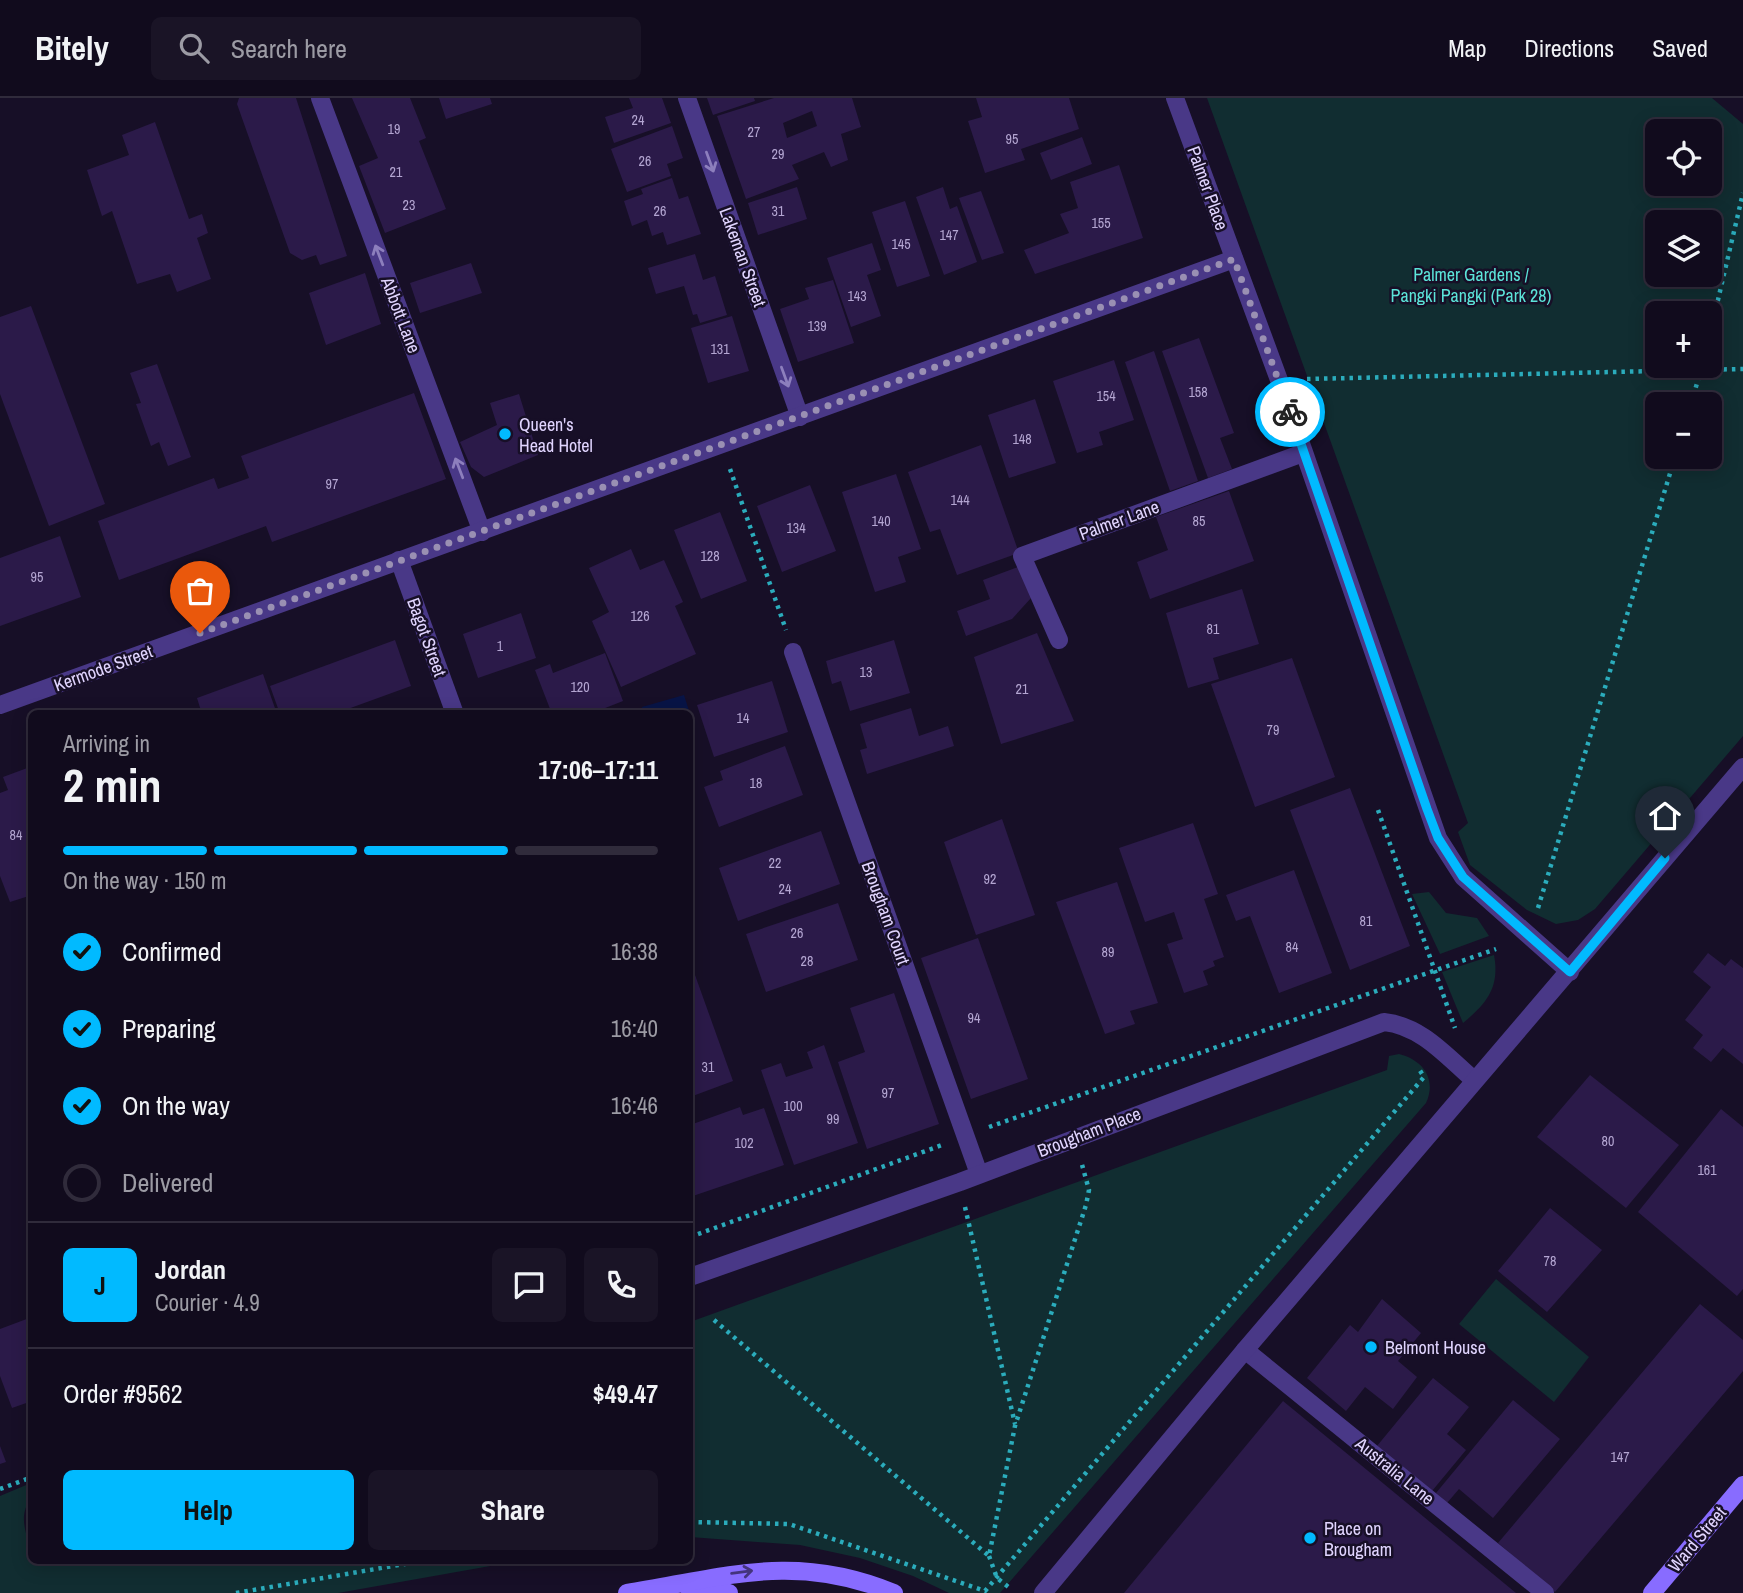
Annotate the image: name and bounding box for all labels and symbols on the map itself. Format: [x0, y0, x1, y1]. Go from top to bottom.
house number: 24 [632, 111, 645, 129]
house number: 19 [388, 120, 400, 138]
house number: 27 [748, 123, 760, 141]
house number: 95 [1006, 130, 1018, 148]
street label: Palmer Place [1181, 142, 1235, 234]
house number: 29 [772, 145, 784, 163]
one-way arrow [704, 151, 717, 173]
house number: 26 [639, 152, 651, 170]
house number: 21 [390, 163, 403, 181]
house number: 23 [403, 196, 415, 214]
house number: 26 [654, 202, 666, 220]
house number: 31 [772, 202, 785, 220]
street label: Lakeman Street [713, 204, 773, 310]
house number: 155 [1091, 214, 1111, 232]
house number: 147 [939, 226, 959, 244]
house number: 145 [891, 235, 911, 253]
one-way arrow [371, 244, 384, 266]
park label: Palmer Gardens / Pangki Pangki (Park 28) [1391, 262, 1551, 308]
street label: Abbott Lane [375, 272, 427, 357]
house number: 143 [847, 287, 867, 305]
house number: 139 [807, 317, 827, 335]
house number: 131 [710, 340, 730, 358]
one-way arrow [780, 365, 793, 387]
courier [1255, 377, 1325, 447]
house number: 158 [1188, 383, 1208, 401]
house number: 154 [1096, 387, 1116, 405]
place label: Queen's Head Hotel [519, 412, 593, 458]
marker: Queen's Head Hotel [497, 426, 513, 442]
house number: 148 [1012, 430, 1032, 448]
one-way arrow [451, 457, 464, 479]
house number: 97 [326, 475, 338, 493]
house number: 144 [950, 491, 970, 509]
street label: Palmer Lane [1075, 494, 1163, 546]
house number: 140 [871, 512, 891, 530]
house number: 85 [1193, 512, 1205, 530]
house number: 134 [786, 519, 806, 537]
house number: 128 [700, 547, 720, 565]
pin [170, 561, 230, 633]
house number: 95 [31, 568, 43, 586]
street label: Bagot Street [401, 594, 453, 680]
house number: 126 [630, 607, 650, 625]
house number: 81 [1207, 620, 1220, 638]
house number: 1 [497, 637, 504, 655]
street label: Kermode Street [50, 639, 156, 697]
house number: 13 [860, 663, 872, 681]
house number: 120 [570, 678, 590, 696]
house number: 21 [1016, 680, 1029, 698]
house number: 14 [737, 709, 750, 727]
house number: 79 [1267, 721, 1279, 739]
house number: 18 [750, 774, 762, 792]
pin [1635, 786, 1695, 858]
house number: 84 [10, 826, 23, 844]
house number: 22 [769, 854, 781, 872]
street label: Brougham Court [856, 858, 916, 968]
house number: 92 [984, 870, 996, 888]
house number: 24 [779, 880, 792, 898]
house number: 81 [1360, 912, 1373, 930]
house number: 26 [791, 924, 803, 942]
house number: 84 [1286, 938, 1299, 956]
house number: 89 [1102, 943, 1114, 961]
house number: 28 [801, 952, 813, 970]
house number: 94 [968, 1009, 981, 1027]
house number: 31 [702, 1058, 715, 1076]
house number: 97 [882, 1084, 894, 1102]
house number: 100 [783, 1097, 803, 1115]
street label: Brougham Place [1034, 1101, 1144, 1163]
house number: 99 [827, 1110, 839, 1128]
house number: 80 [1602, 1132, 1614, 1150]
house number: 102 [734, 1134, 754, 1152]
house number: 161 [1697, 1161, 1717, 1179]
house number: 78 [1544, 1252, 1556, 1270]
place label: Belmont House [1385, 1335, 1486, 1360]
marker: Belmont House [1363, 1339, 1379, 1355]
street label: Australia Lane [1349, 1431, 1440, 1511]
house number: 147 [1610, 1448, 1630, 1466]
street label: Ward Street [1662, 1501, 1732, 1577]
place label: Place on Brougham [1324, 1516, 1392, 1562]
marker: Place on Brougham [1302, 1530, 1318, 1546]
one-way arrow [730, 1565, 752, 1578]

